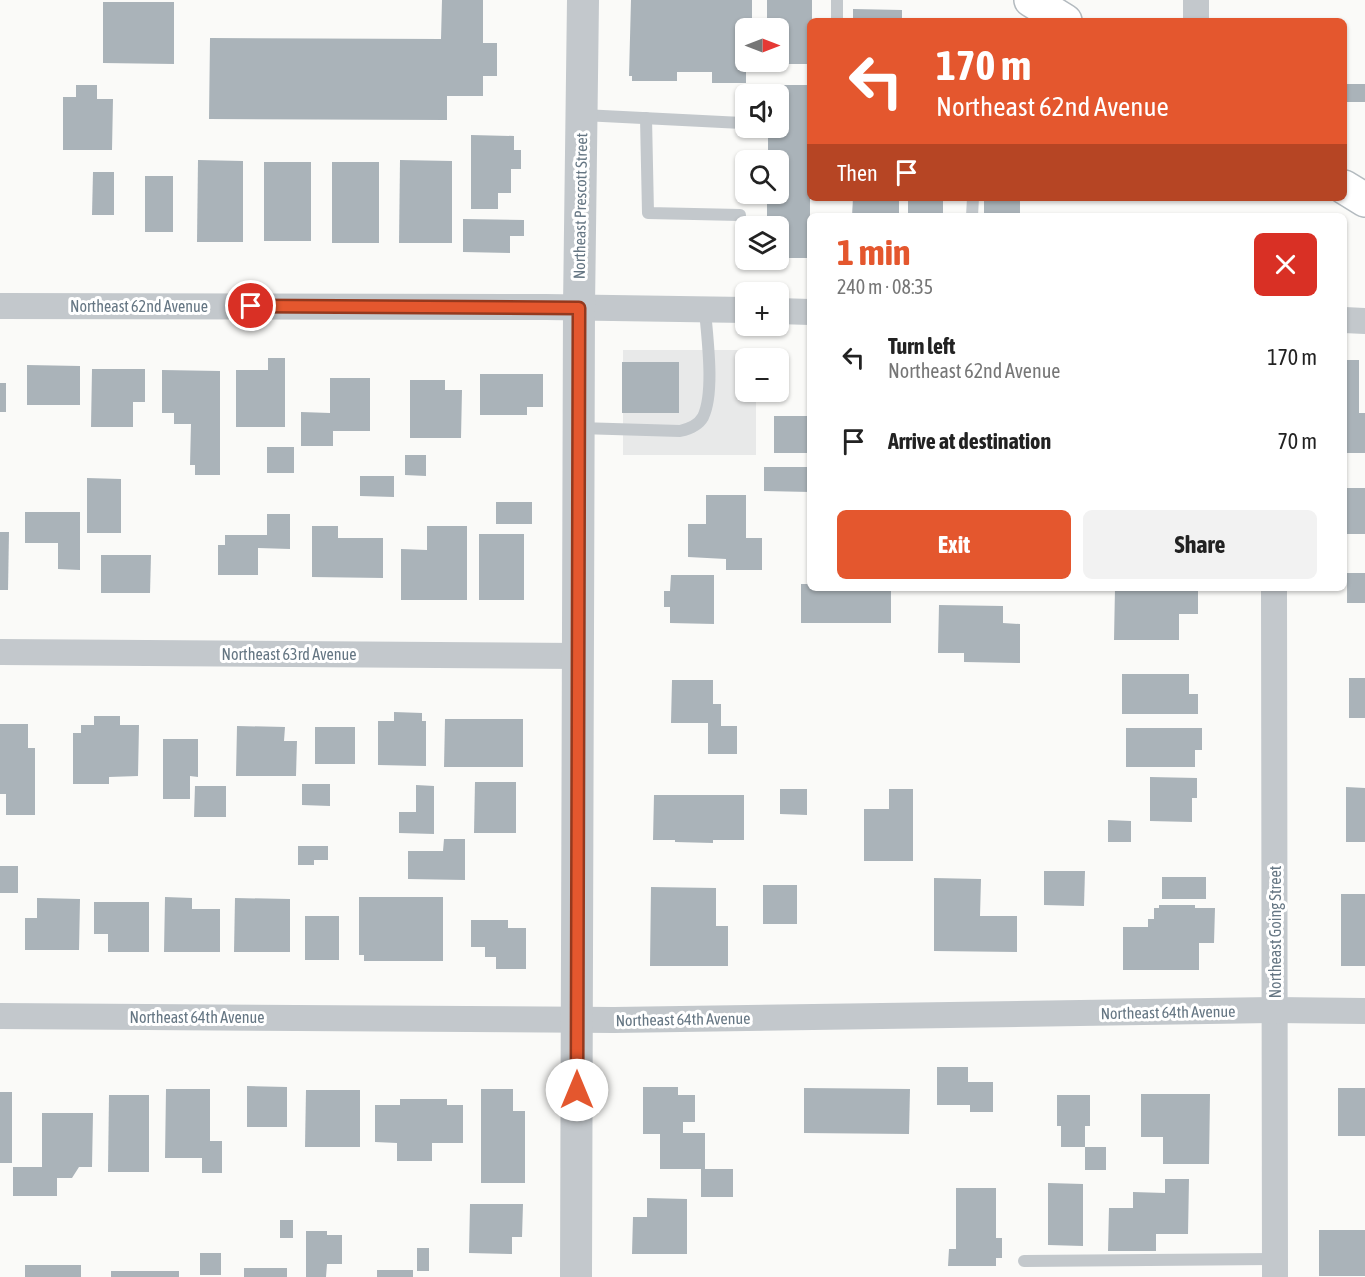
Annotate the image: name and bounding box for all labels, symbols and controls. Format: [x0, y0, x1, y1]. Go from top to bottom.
north arrow [735, 18, 789, 72]
map controls [735, 18, 789, 402]
text: 170 m [936, 41, 1031, 89]
icon: left [837, 42, 915, 120]
button: sound [735, 84, 789, 138]
text: Northeast 62nd Avenue [936, 91, 1169, 122]
street label: Northeast Prescott Street [570, 132, 590, 279]
button: search [735, 150, 789, 204]
icon: arrive [890, 156, 923, 189]
text: Then [837, 160, 878, 186]
button: layers [735, 216, 789, 270]
text: 1 min [837, 231, 911, 273]
button: close [1254, 233, 1317, 296]
text: 240 m · 08:35 [837, 275, 933, 298]
pin [225, 280, 276, 331]
button: + [735, 282, 789, 336]
icon: arrive [234, 289, 267, 322]
street label: Northeast 62nd Avenue [70, 297, 208, 315]
text: Turn left [888, 333, 955, 359]
icon: left [837, 341, 870, 374]
text: 170 m [1267, 344, 1317, 370]
button: − [735, 348, 789, 402]
text: Northeast 62nd Avenue [888, 359, 1060, 382]
icon: arrive [837, 425, 870, 458]
text: Arrive at destination [888, 428, 1051, 454]
text: 70 m [1277, 428, 1317, 454]
button: Exit [837, 510, 1071, 579]
button: Share [1083, 510, 1317, 579]
street label: Northeast 63rd Avenue [222, 645, 356, 663]
street label: Northeast Going Street [1266, 865, 1285, 998]
street label: Northeast 64th Avenue [1100, 1002, 1236, 1022]
street label: Northeast 64th Avenue [130, 1008, 264, 1026]
street label: Northeast 64th Avenue [615, 1009, 751, 1029]
position arrow [545, 1058, 609, 1122]

